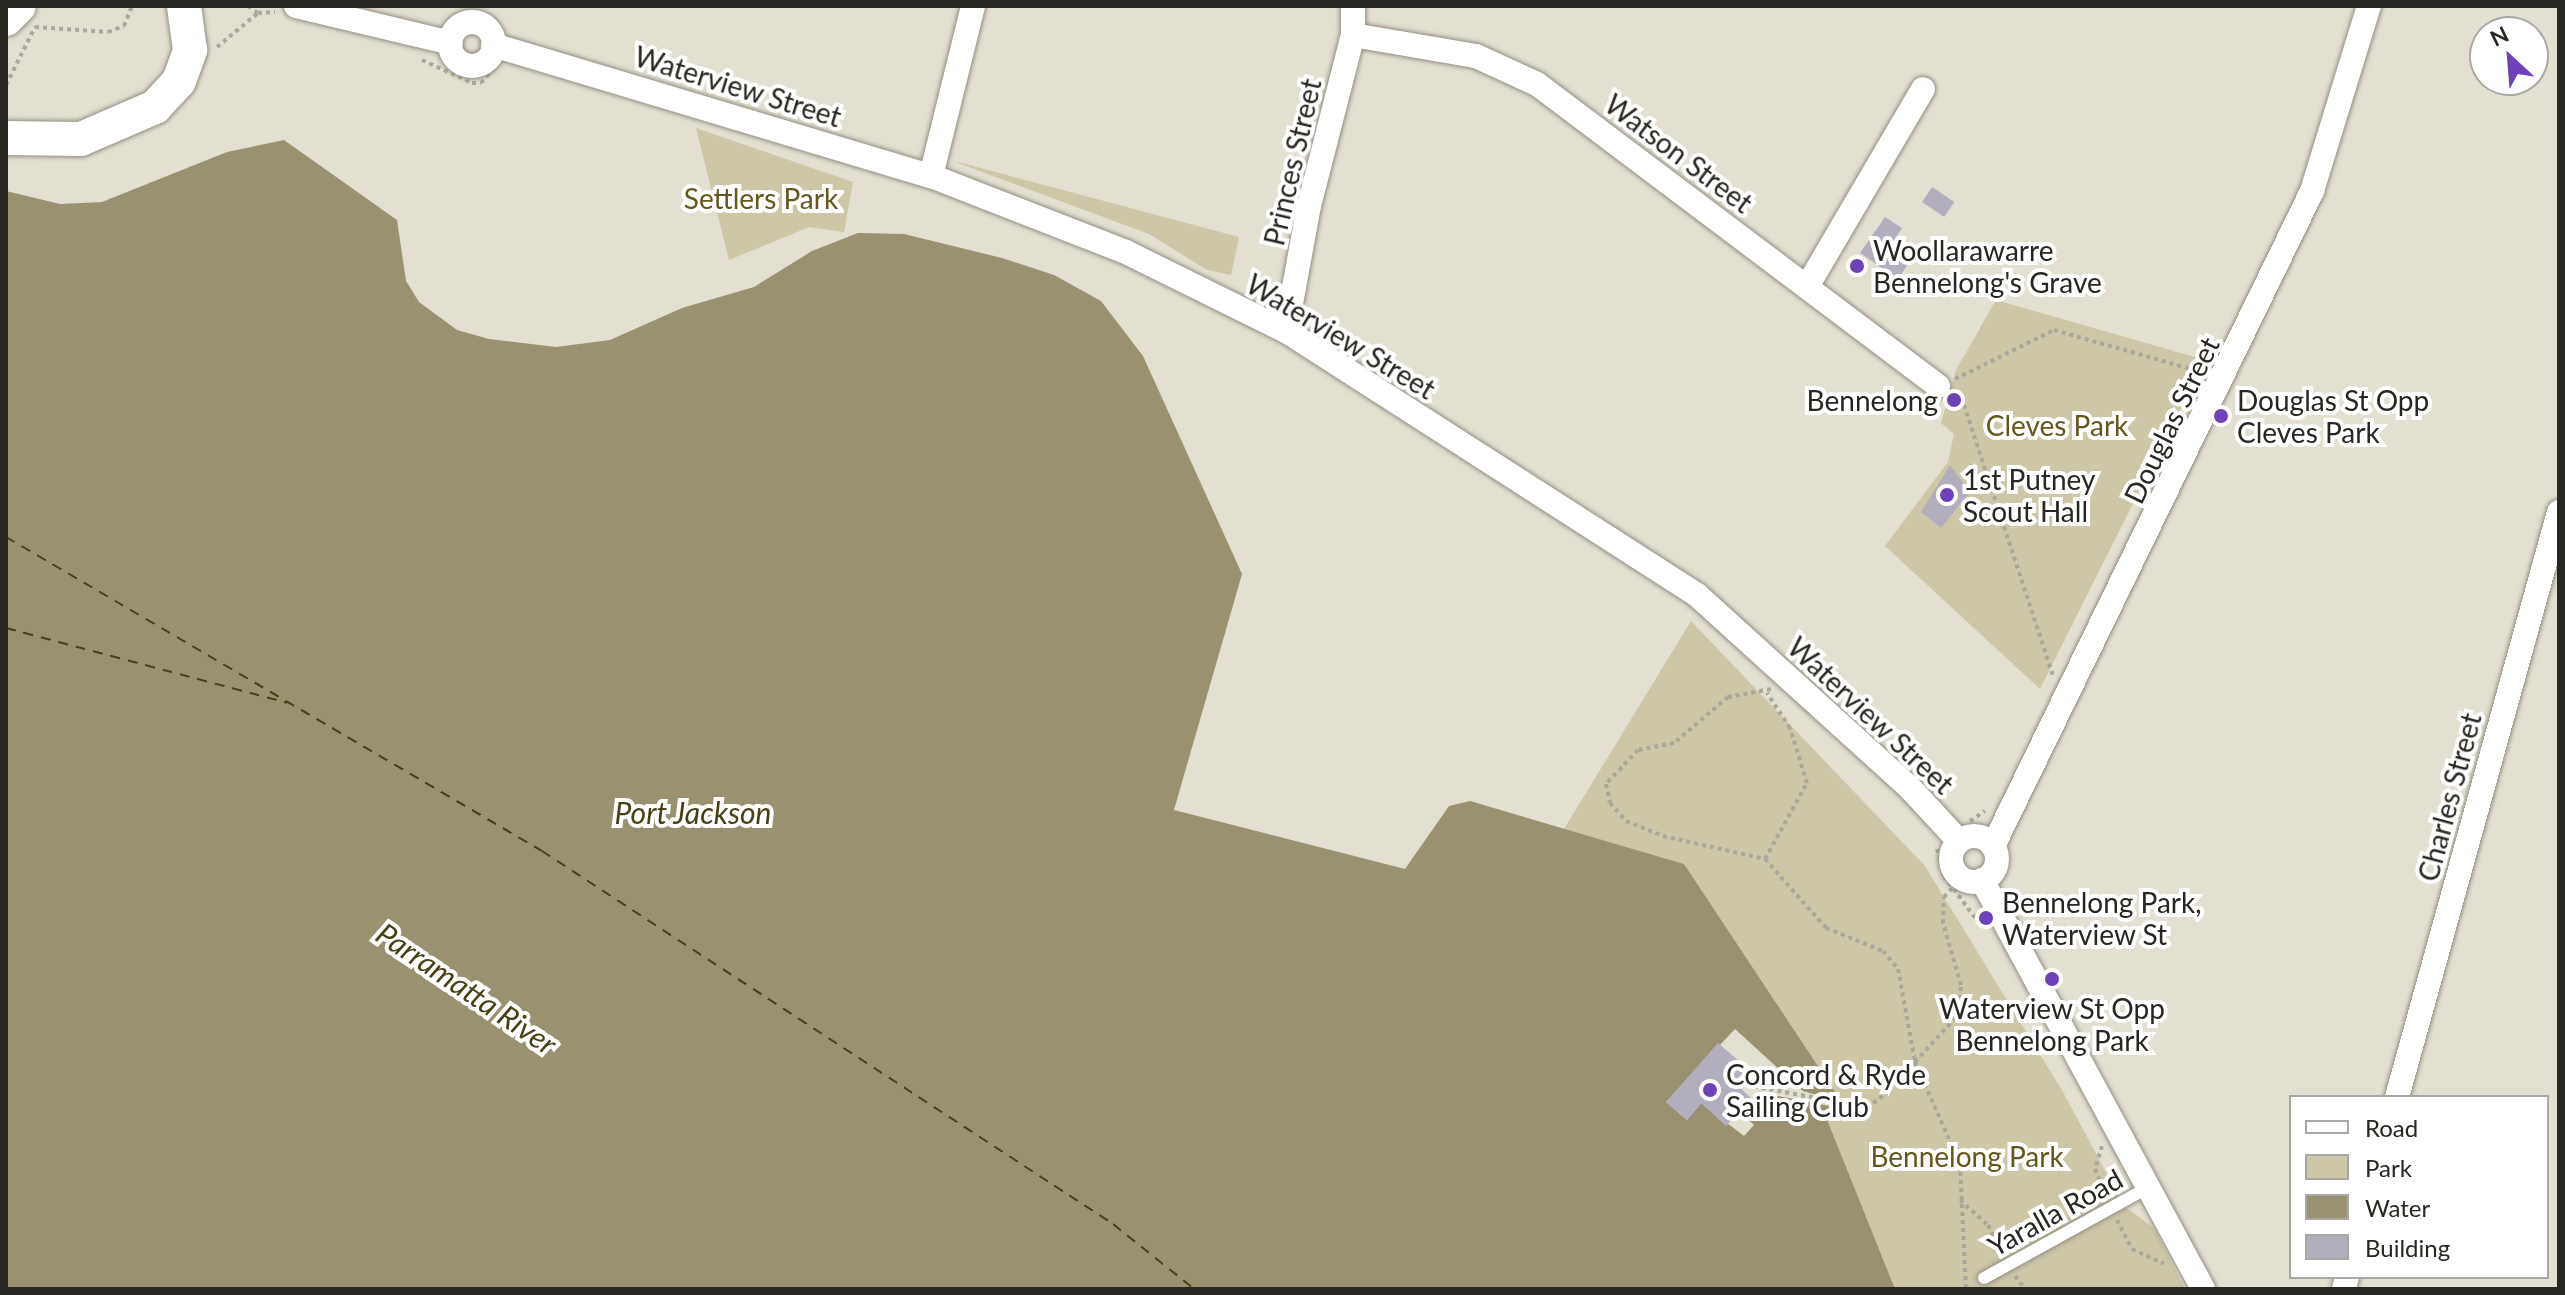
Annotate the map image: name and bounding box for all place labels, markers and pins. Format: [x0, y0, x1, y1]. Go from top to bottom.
place label: Woollarawarre Bennelong's Grave [1873, 233, 2102, 299]
marker: Woollarawarre Bennelong's Grave [1848, 257, 1866, 275]
place label: Bennelong [1807, 383, 1938, 417]
place label: Douglas St Opp Cleves Park [2237, 383, 2429, 449]
marker: Bennelong [1945, 391, 1963, 409]
marker: Douglas St Opp Cleves Park [2212, 407, 2230, 425]
place label: 1st Putney Scout Hall [1963, 462, 2095, 528]
marker: 1st Putney Scout Hall [1938, 486, 1956, 504]
place label: Bennelong Park, Waterview St [2002, 885, 2202, 951]
marker: Bennelong Park, Waterview St [1977, 909, 1995, 927]
marker: Waterview St Opp Bennelong Park [2043, 970, 2061, 988]
place label: Waterview St Opp Bennelong Park [1939, 991, 2165, 1057]
place label: Concord & Ryde Sailing Club [1726, 1057, 1926, 1123]
marker: Concord & Ryde Sailing Club [1701, 1081, 1719, 1099]

